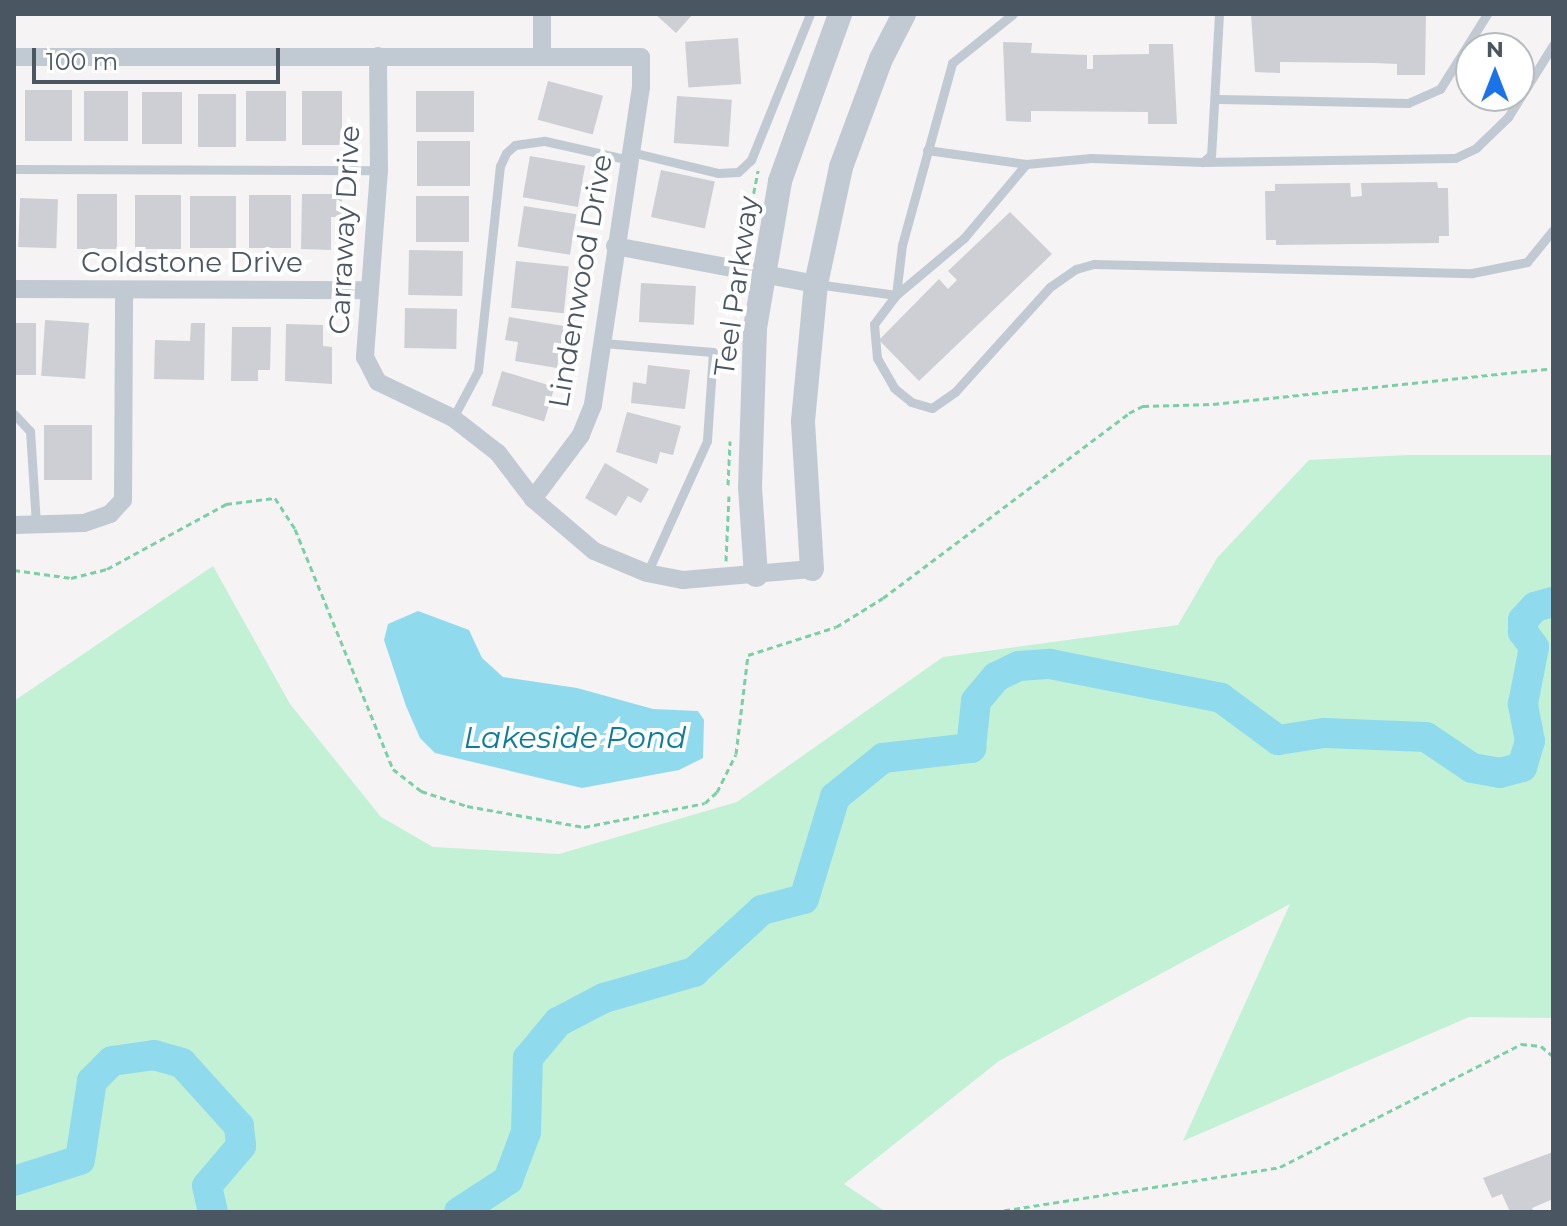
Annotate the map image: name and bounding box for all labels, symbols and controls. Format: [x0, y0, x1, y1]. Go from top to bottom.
scale bar [36, 32, 284, 82]
north arrow [1455, 32, 1535, 112]
text: N [1486, 36, 1504, 63]
text: 100 m [46, 47, 118, 76]
street label: Carraway Drive [322, 125, 366, 335]
street label: Lindenwood Drive [541, 152, 619, 410]
street label: Teel Parkway [707, 194, 765, 378]
street label: Coldstone Drive [81, 245, 303, 279]
water label: Lakeside Pond [464, 720, 686, 756]

